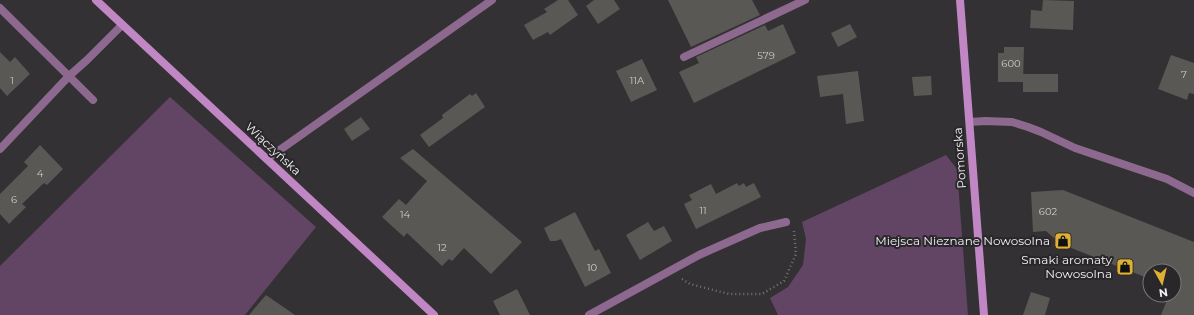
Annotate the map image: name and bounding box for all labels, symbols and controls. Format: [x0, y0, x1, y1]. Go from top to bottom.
house number: 579 [757, 49, 775, 62]
house number: 600 [1001, 57, 1021, 70]
house number: 7 [1181, 68, 1187, 81]
house number: 1 [10, 74, 14, 87]
house number: 11A [630, 74, 645, 87]
street label: Wiączyńska [242, 119, 304, 178]
street label: Pomorska [950, 127, 969, 189]
house number: 4 [37, 167, 44, 180]
house number: 6 [11, 193, 17, 206]
house number: 11 [699, 204, 707, 217]
house number: 602 [1039, 205, 1058, 218]
house number: 14 [400, 208, 410, 221]
shop icon: Miejsca Nieznane Nowosolna [1053, 231, 1073, 251]
place label: Miejsca Nieznane Nowosolna [875, 233, 1050, 248]
house number: 12 [437, 241, 447, 254]
place label: Smaki aromaty Nowosolna [1021, 252, 1112, 281]
shop icon: Smaki aromaty Nowosolna [1115, 257, 1135, 277]
house number: 10 [587, 261, 597, 274]
north arrow [1142, 263, 1182, 303]
text: N [1158, 285, 1169, 300]

